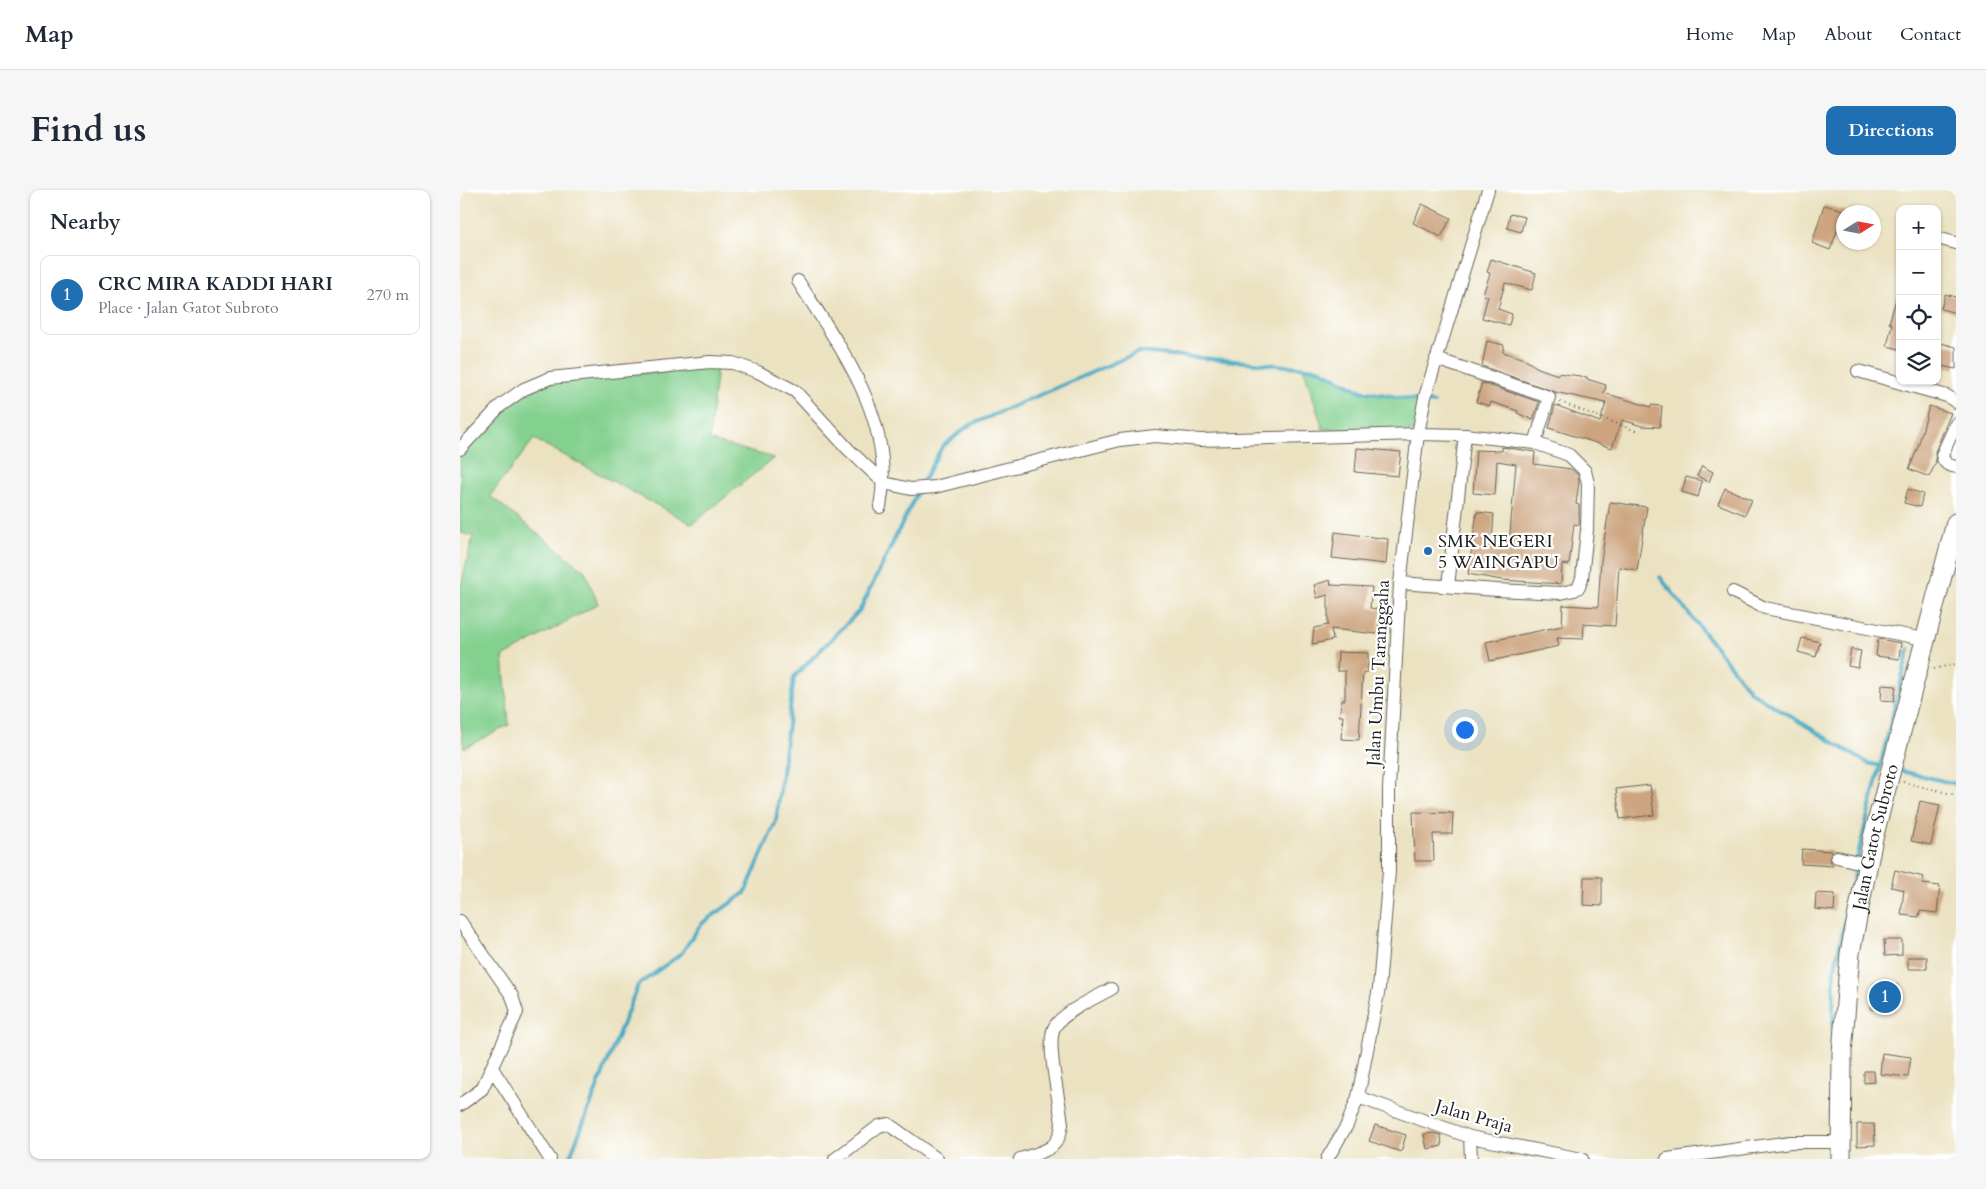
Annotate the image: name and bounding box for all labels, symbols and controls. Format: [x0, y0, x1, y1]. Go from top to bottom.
text: Map [25, 18, 74, 51]
text: Home [1686, 22, 1734, 47]
text: Map [1762, 22, 1796, 47]
text: About [1824, 22, 1872, 47]
text: Contact [1900, 22, 1961, 47]
text: Find us [30, 106, 146, 154]
button: Directions [1826, 106, 1956, 155]
north arrow [1836, 205, 1881, 250]
map controls [1896, 205, 1941, 385]
button: + [1896, 205, 1941, 250]
text: Nearby [50, 208, 121, 237]
button: − [1896, 250, 1941, 295]
text: CRC MIRA KADDI HARI [98, 271, 333, 297]
text: 1 [63, 284, 71, 306]
text: 270 m [367, 284, 409, 306]
button: locate [1896, 295, 1941, 340]
text: Place · Jalan Gatot Subroto [98, 297, 279, 319]
button: layers [1896, 340, 1941, 385]
place label: SMK NEGERI 5 WAINGAPU [1438, 529, 1559, 575]
marker: SMK NEGERI 5 WAINGAPU [1422, 545, 1434, 557]
street label: Jalan Umbu Taranggaha [1361, 579, 1396, 770]
your location [1452, 717, 1478, 743]
street label: Jalan Gatot Subroto [1846, 761, 1905, 915]
pin: 1 [1869, 978, 1901, 1016]
street label: Jalan Praja [1429, 1093, 1516, 1139]

